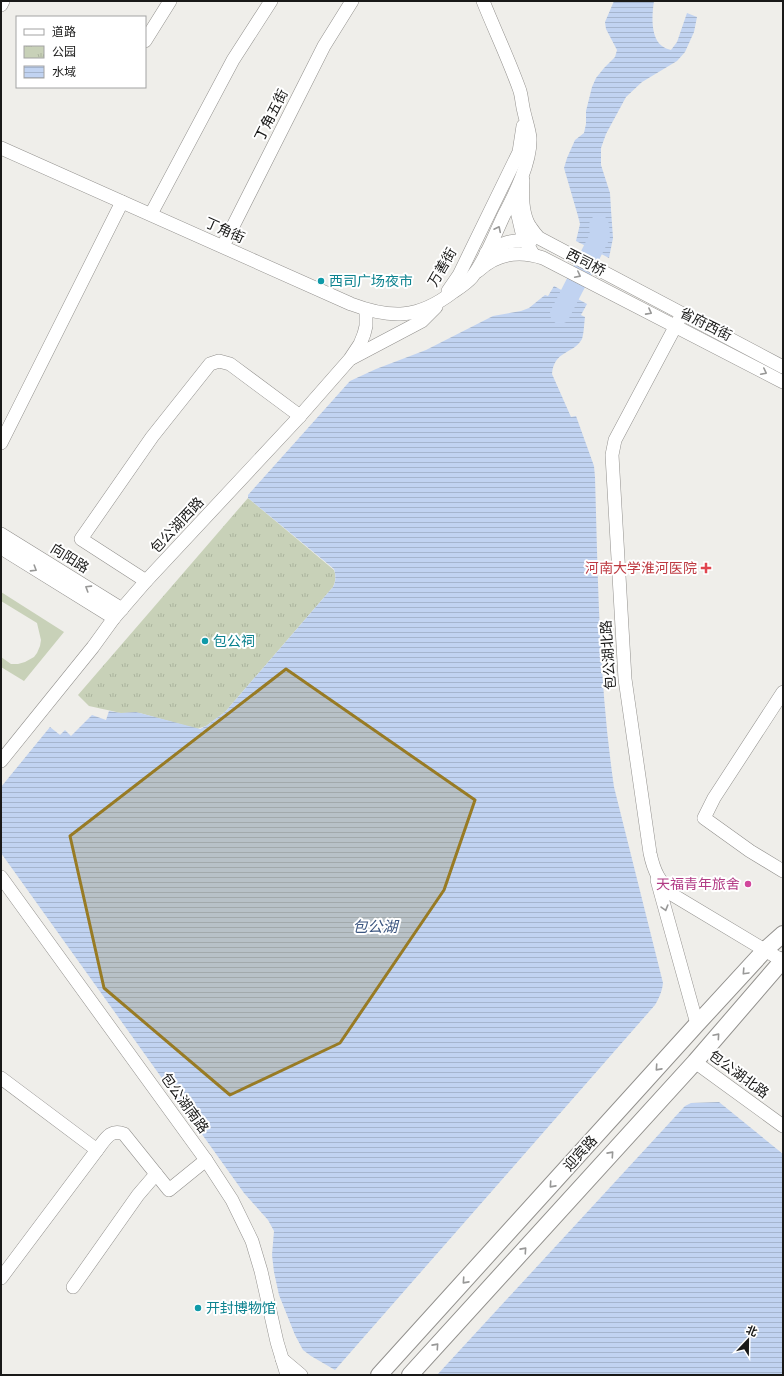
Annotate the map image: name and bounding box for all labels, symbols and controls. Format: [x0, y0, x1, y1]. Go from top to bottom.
legend [16, 16, 146, 88]
text: 道路 [52, 24, 76, 39]
text: 公园 [52, 44, 76, 59]
text: 水域 [52, 64, 76, 79]
street label: 丁角五街 [250, 86, 292, 144]
street label: 丁角街 [202, 213, 248, 247]
one-way arrow [493, 226, 501, 234]
street label: 万善街 [424, 244, 460, 290]
street label: 西司桥 [563, 244, 609, 280]
one-way arrow [574, 271, 581, 278]
place label: 西司广场夜市 [329, 272, 413, 290]
marker: 西司广场夜市 [316, 276, 326, 286]
street label: 省府西街 [677, 303, 735, 345]
one-way arrow [645, 308, 652, 315]
one-way arrow [760, 368, 767, 375]
street label: 包公湖西路 [147, 493, 207, 557]
street label: 向阳路 [47, 539, 93, 577]
place label: 河南大学淮河医院 [585, 559, 697, 577]
marker: 河南大学淮河医院 [700, 562, 712, 574]
one-way arrow [30, 564, 37, 571]
one-way arrow [85, 586, 92, 593]
street label: 包公湖北路 [597, 619, 619, 691]
place label: 包公祠 [213, 632, 255, 650]
marker: 包公祠 [200, 636, 210, 646]
place label: 天福青年旅舍 [656, 875, 740, 893]
marker: 天福青年旅舍 [743, 879, 753, 889]
one-way arrow [660, 904, 669, 911]
water label: 包公湖 [352, 918, 399, 936]
one-way arrow [743, 967, 750, 974]
one-way arrow [713, 1034, 720, 1041]
street label: 包公湖北路 [705, 1046, 773, 1102]
one-way arrow [656, 1063, 663, 1070]
street label: 包公湖南路 [157, 1069, 213, 1137]
street label: 迎宾路 [559, 1131, 601, 1175]
one-way arrow [607, 1151, 614, 1159]
one-way arrow [549, 1180, 556, 1187]
one-way arrow [519, 1247, 527, 1255]
one-way arrow [462, 1276, 469, 1284]
place label: 开封博物馆 [206, 1299, 276, 1317]
marker: 开封博物馆 [193, 1303, 203, 1313]
north arrow [728, 1320, 768, 1360]
text: 北 [744, 1322, 759, 1339]
one-way arrow [432, 1343, 439, 1351]

